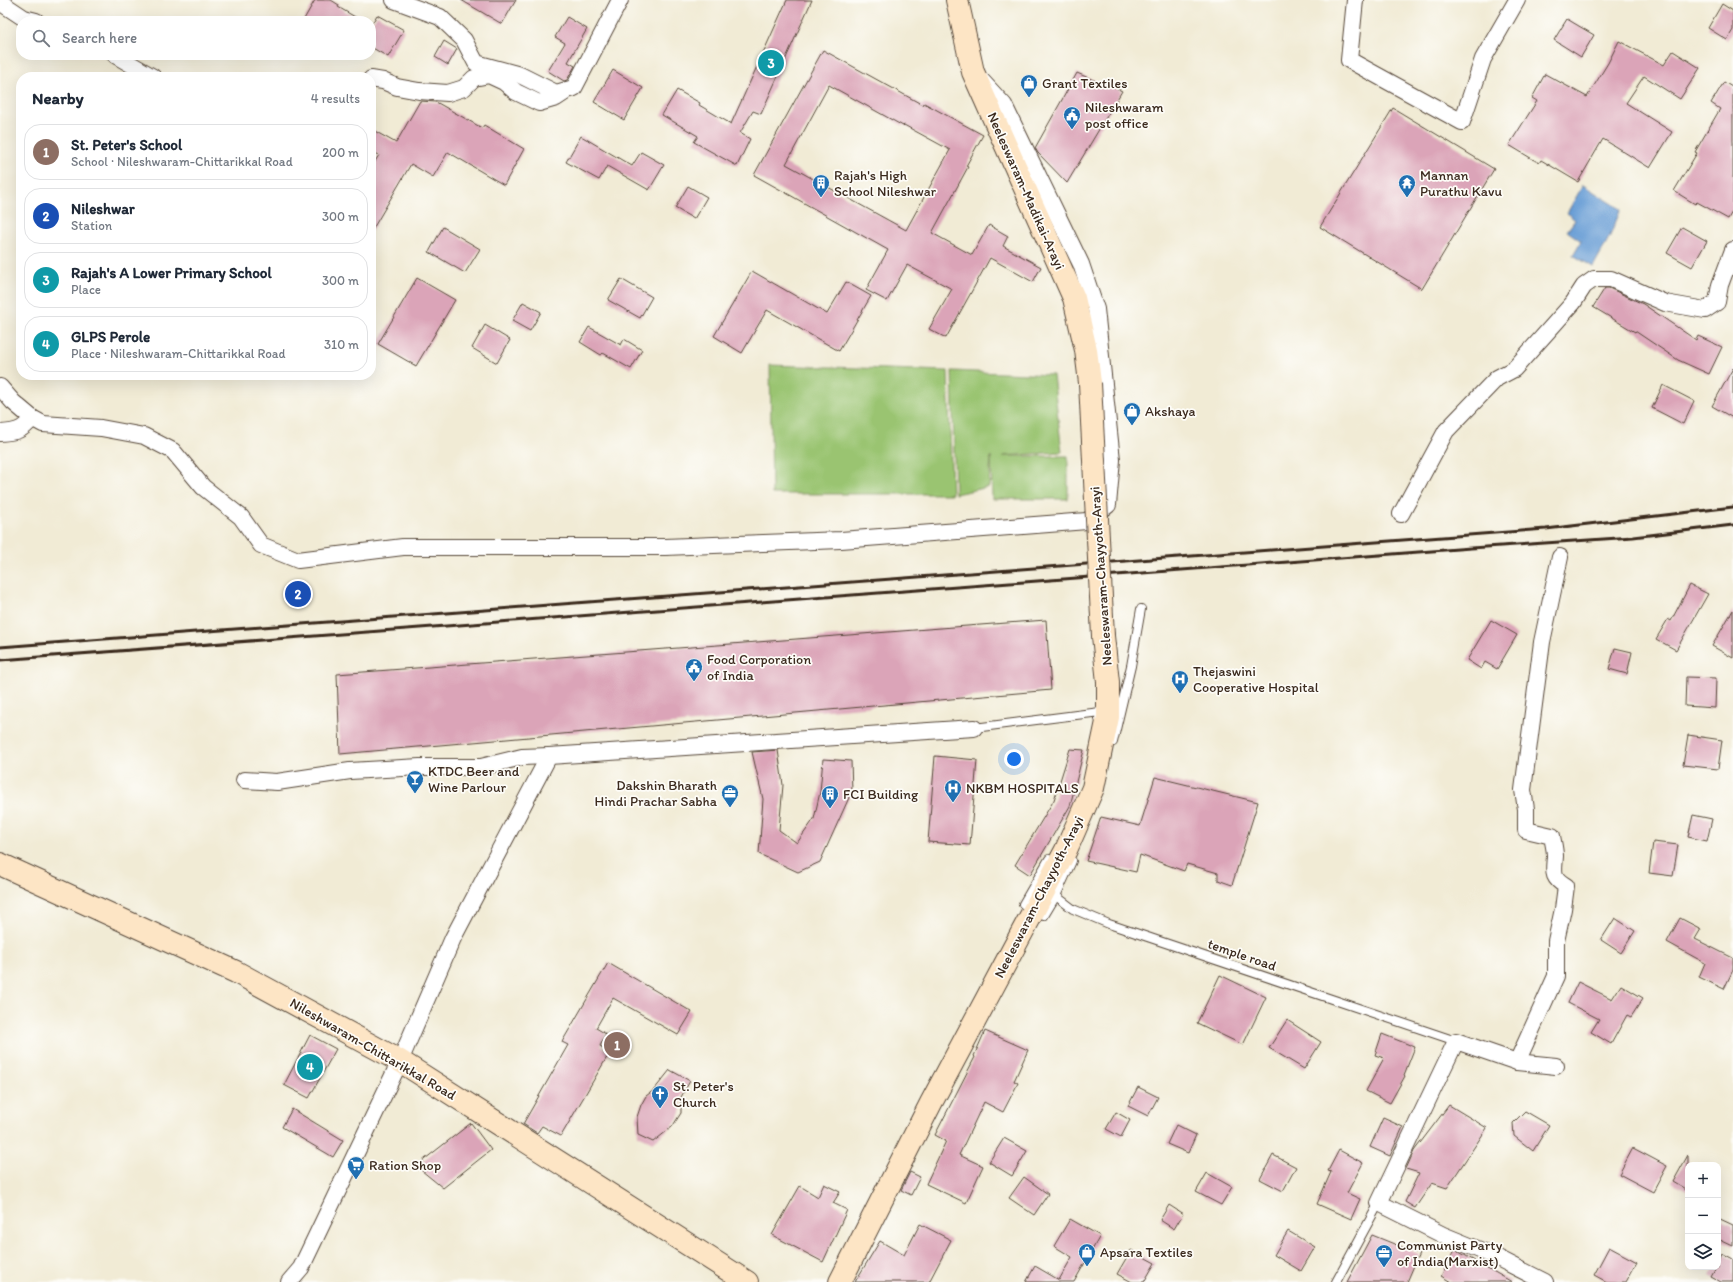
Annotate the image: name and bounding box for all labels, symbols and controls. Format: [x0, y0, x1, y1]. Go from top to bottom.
search box [16, 16, 376, 60]
icon: search [30, 27, 52, 49]
text: Search here [62, 29, 137, 47]
pin: 3 [758, 48, 784, 78]
shop icon: Grant Textiles [1019, 73, 1039, 98]
place label: Grant Textiles [1042, 75, 1127, 92]
text: Nearby [32, 88, 84, 108]
text: 4 results [311, 91, 360, 106]
place label: Nileshwaram post office [1085, 99, 1164, 132]
public building icon: Nileshwaram post office [1062, 105, 1082, 130]
street label: Neeleswaram-Madikai-Arayi [984, 110, 1068, 272]
text: St. Peter's School [71, 136, 182, 154]
text: 1 [43, 145, 49, 160]
text: 200 m [322, 145, 359, 160]
text: School · Nileshwaram-Chittarikkal Road [71, 154, 293, 169]
place label: Rajah's High School Nileshwar [834, 167, 937, 200]
place label: Mannan Purathu Kavu [1420, 167, 1502, 200]
building icon: Rajah's High School Nileshwar [811, 173, 831, 198]
temple icon: Mannan Purathu Kavu [1397, 173, 1417, 198]
text: Nileshwar [71, 200, 135, 218]
text: 2 [43, 209, 49, 224]
text: 300 m [322, 209, 359, 224]
text: Station [71, 218, 112, 233]
text: Rajah's A Lower Primary School [71, 264, 272, 282]
text: 3 [42, 273, 50, 288]
text: 300 m [322, 273, 359, 288]
text: Place [71, 282, 101, 297]
text: GLPS Perole [71, 328, 150, 346]
text: 4 [42, 337, 50, 352]
text: 310 m [324, 337, 359, 352]
text: Place · Nileshwaram-Chittarikkal Road [71, 346, 286, 361]
shop icon: Akshaya [1122, 401, 1142, 426]
place label: Akshaya [1145, 403, 1196, 420]
street label: Neeleswaram-Chayyoth-Arayi [1086, 486, 1116, 666]
pin: 2 [285, 579, 311, 609]
place label: Food Corporation of India [707, 651, 811, 684]
public building icon: Food Corporation of India [684, 657, 704, 682]
place label: Thejaswini Cooperative Hospital [1193, 663, 1319, 696]
hospital icon: Thejaswini Cooperative Hospital [1170, 669, 1190, 694]
your location [1004, 749, 1024, 769]
place label: KTDC Beer and Wine Parlour [428, 763, 520, 796]
bar icon: KTDC Beer and Wine Parlour [405, 769, 425, 794]
place label: Dakshin Bharath Hindi Prachar Sabha [595, 777, 718, 810]
hospital icon: NKBM HOSPITALS [943, 778, 963, 803]
place label: NKBM HOSPITALS [966, 780, 1079, 797]
office icon: Dakshin Bharath Hindi Prachar Sabha [720, 783, 740, 808]
building icon: FCI Building [820, 784, 840, 809]
place label: FCI Building [843, 786, 919, 803]
street label: Neeleswaram-Chayyoth-Arayi [991, 813, 1087, 981]
street label: temple road [1205, 935, 1279, 975]
street label: Nileshwaram-Chittarikkal Road [287, 994, 460, 1104]
pin: 1 [604, 1030, 630, 1060]
pin: 4 [297, 1052, 323, 1082]
place label: St. Peter's Church [673, 1078, 734, 1111]
church icon: St. Peter's Church [650, 1084, 670, 1109]
supermarket icon: Ration Shop [346, 1155, 366, 1180]
place label: Ration Shop [369, 1157, 441, 1174]
map controls [1685, 1162, 1721, 1270]
button: + [1685, 1162, 1721, 1198]
button: − [1685, 1198, 1721, 1234]
button: layers [1685, 1234, 1721, 1270]
place label: Communist Party of India(Marxist) [1397, 1237, 1503, 1270]
shop icon: Apsara Textiles [1077, 1242, 1097, 1267]
office icon: Communist Party of India(Marxist) [1374, 1243, 1394, 1268]
place label: Apsara Textiles [1100, 1244, 1193, 1261]

